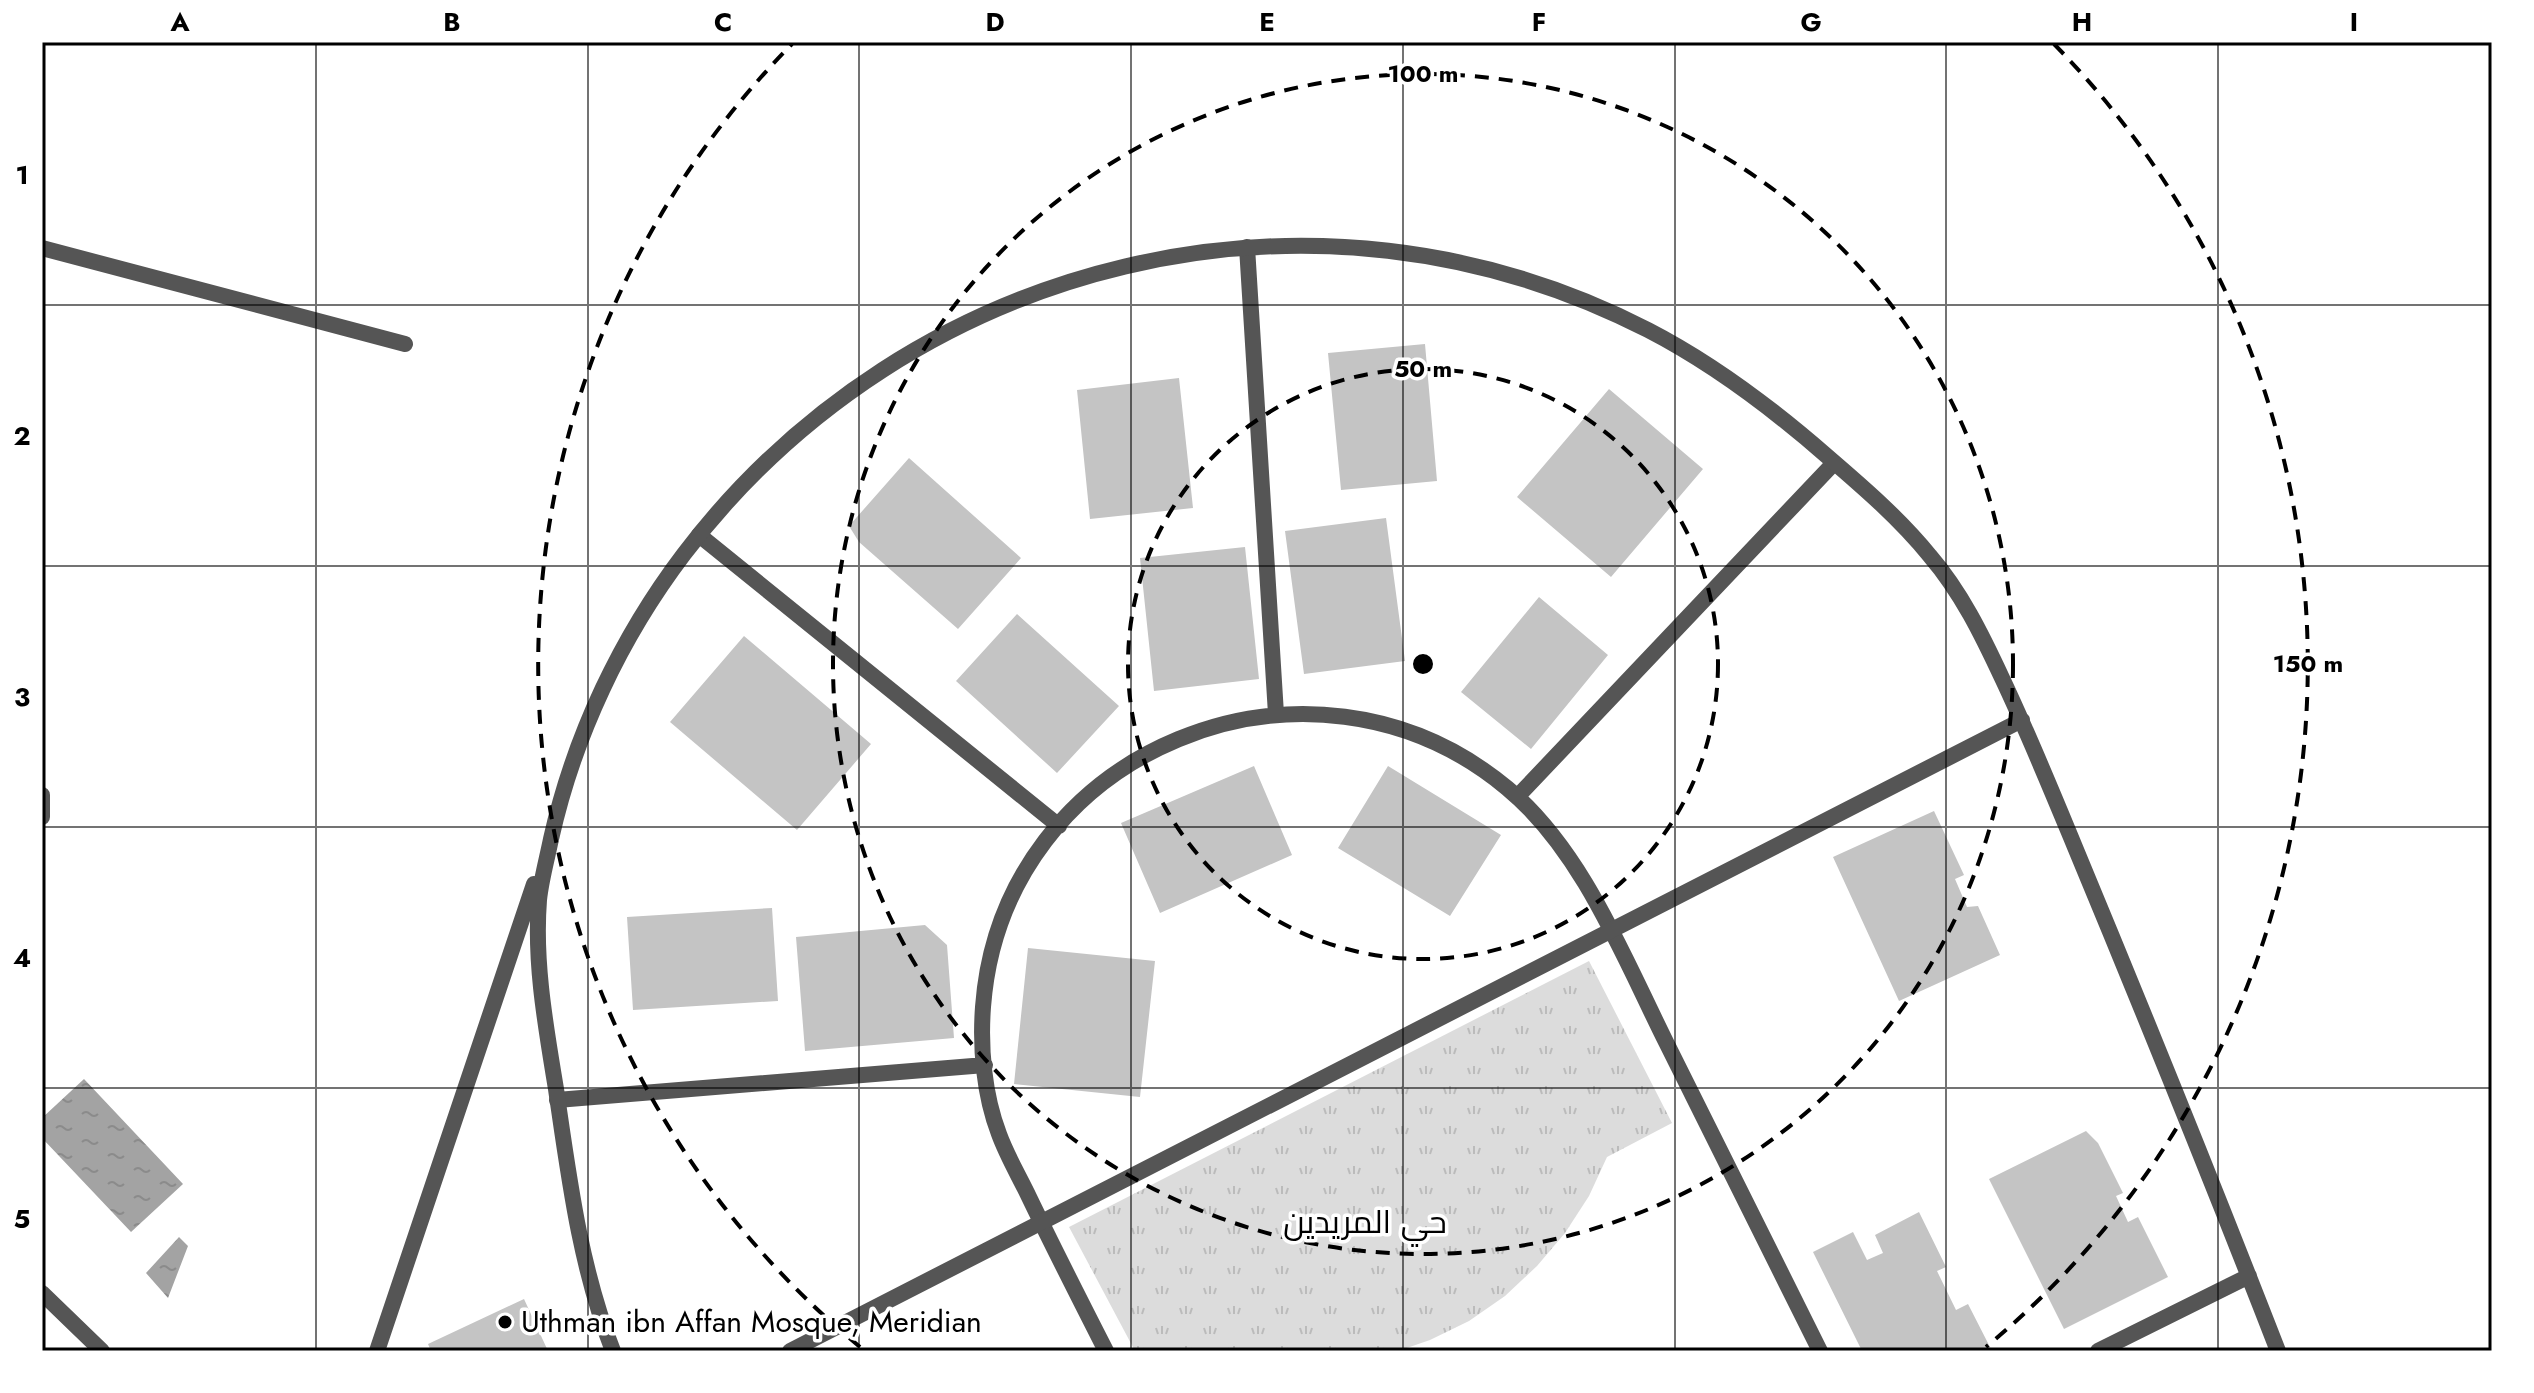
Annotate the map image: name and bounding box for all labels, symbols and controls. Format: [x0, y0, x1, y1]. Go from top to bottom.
text: A [169, 3, 190, 41]
text: B [443, 3, 461, 41]
text: C [714, 3, 732, 41]
text: D [985, 3, 1005, 41]
text: E [1259, 3, 1275, 41]
text: F [1532, 3, 1546, 41]
text: G [1800, 3, 1822, 41]
text: H [2072, 3, 2092, 41]
text: I [2350, 3, 2358, 41]
text: 100 m [1388, 56, 1458, 91]
text: 1 [15, 156, 29, 194]
text: 50 m [1394, 351, 1452, 386]
text: 2 [13, 417, 31, 455]
text: 150 m [2273, 646, 2343, 681]
centre of rings [1409, 650, 1437, 678]
text: 3 [14, 678, 30, 716]
text: 4 [13, 939, 31, 977]
district label: حي المريدين [1283, 1199, 1447, 1247]
text: 5 [14, 1200, 30, 1238]
place label: Uthman ibn Affan Mosque, Meridian [521, 1300, 982, 1343]
marker: Uthman ibn Affan Mosque, Meridian [496, 1313, 514, 1331]

